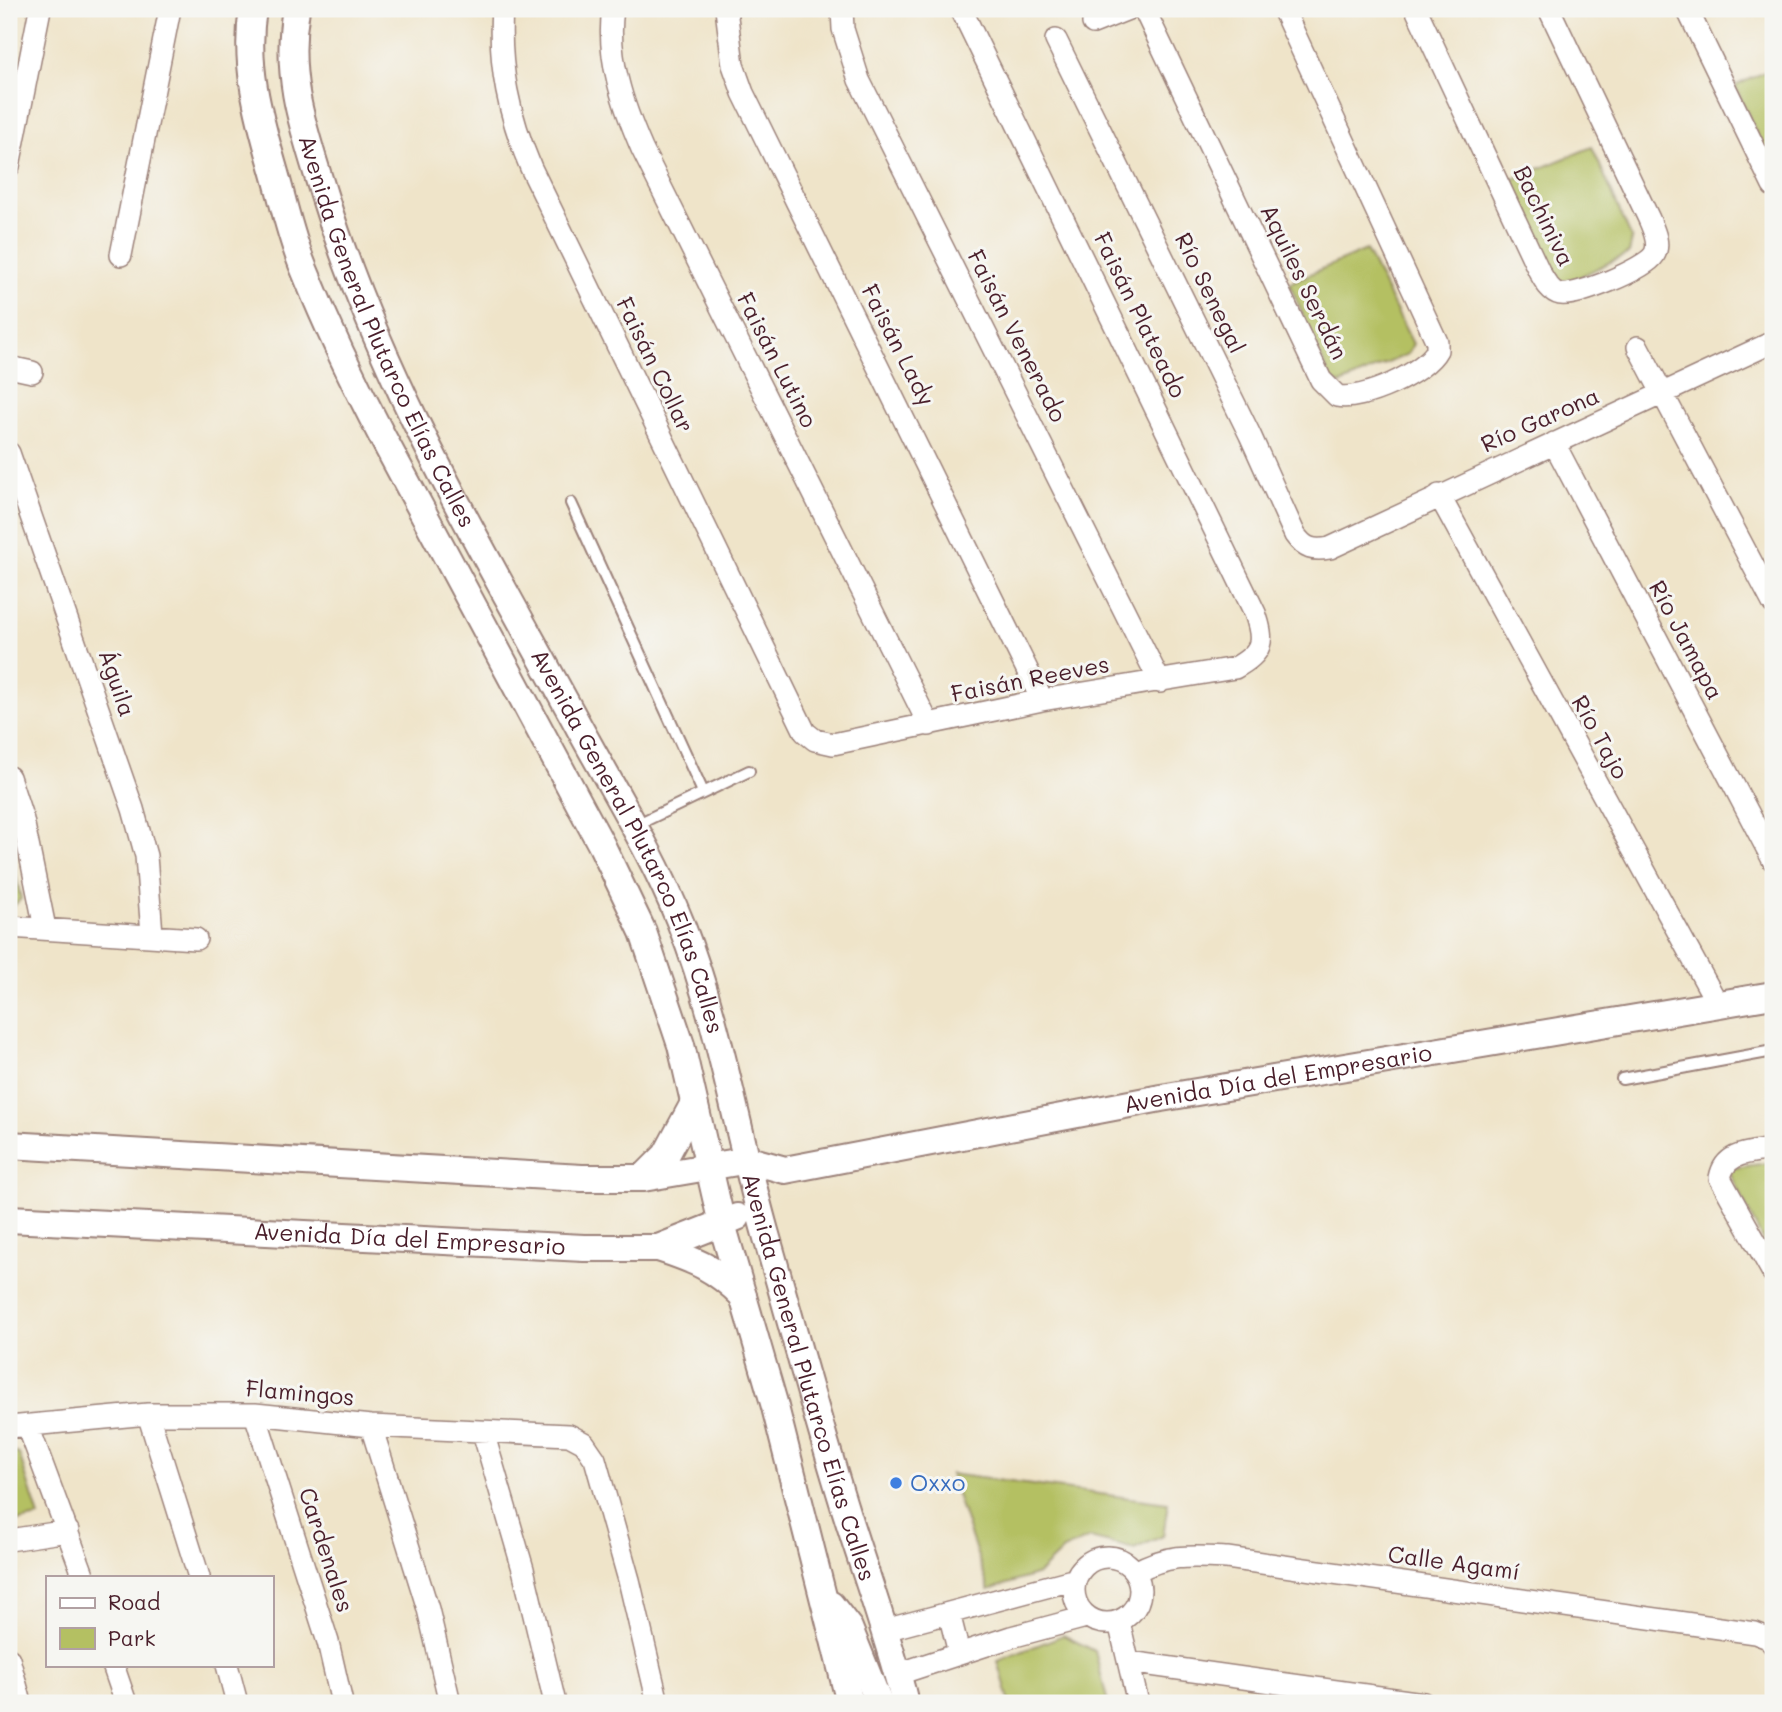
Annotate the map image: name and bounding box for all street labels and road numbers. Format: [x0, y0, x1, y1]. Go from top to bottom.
street label: Avenida General Plutarco Elías Calles [292, 131, 483, 532]
street label: Bachiniva [1508, 160, 1582, 271]
street label: Aquiles Serdán [1254, 199, 1355, 364]
street label: Faisán Plateado [1088, 227, 1194, 402]
street label: Río Senegal [1169, 227, 1253, 358]
street label: Faisán Venerado [961, 244, 1074, 427]
street label: Faisán Lady [855, 279, 942, 411]
street label: Faisán Lutino [731, 287, 825, 432]
street label: Faisán Collar [610, 292, 702, 437]
street label: Río Garona [1476, 380, 1604, 459]
street label: Río Jamapa [1643, 575, 1731, 704]
street label: Avenida General Plutarco Elías Calles [525, 643, 731, 1037]
street label: Águila [93, 645, 143, 720]
street label: Faisán Reeves [948, 648, 1112, 708]
street label: Río Tajo [1566, 689, 1636, 784]
street label: Avenida Día del Empresario [1121, 1037, 1434, 1119]
street label: Avenida General Plutarco Elías Calles [736, 1170, 883, 1584]
street label: Avenida Día del Empresario [253, 1215, 566, 1261]
street label: Flamingos [244, 1372, 356, 1412]
street label: Cardenales [293, 1484, 361, 1616]
street label: Calle Agamí [1386, 1538, 1522, 1586]

